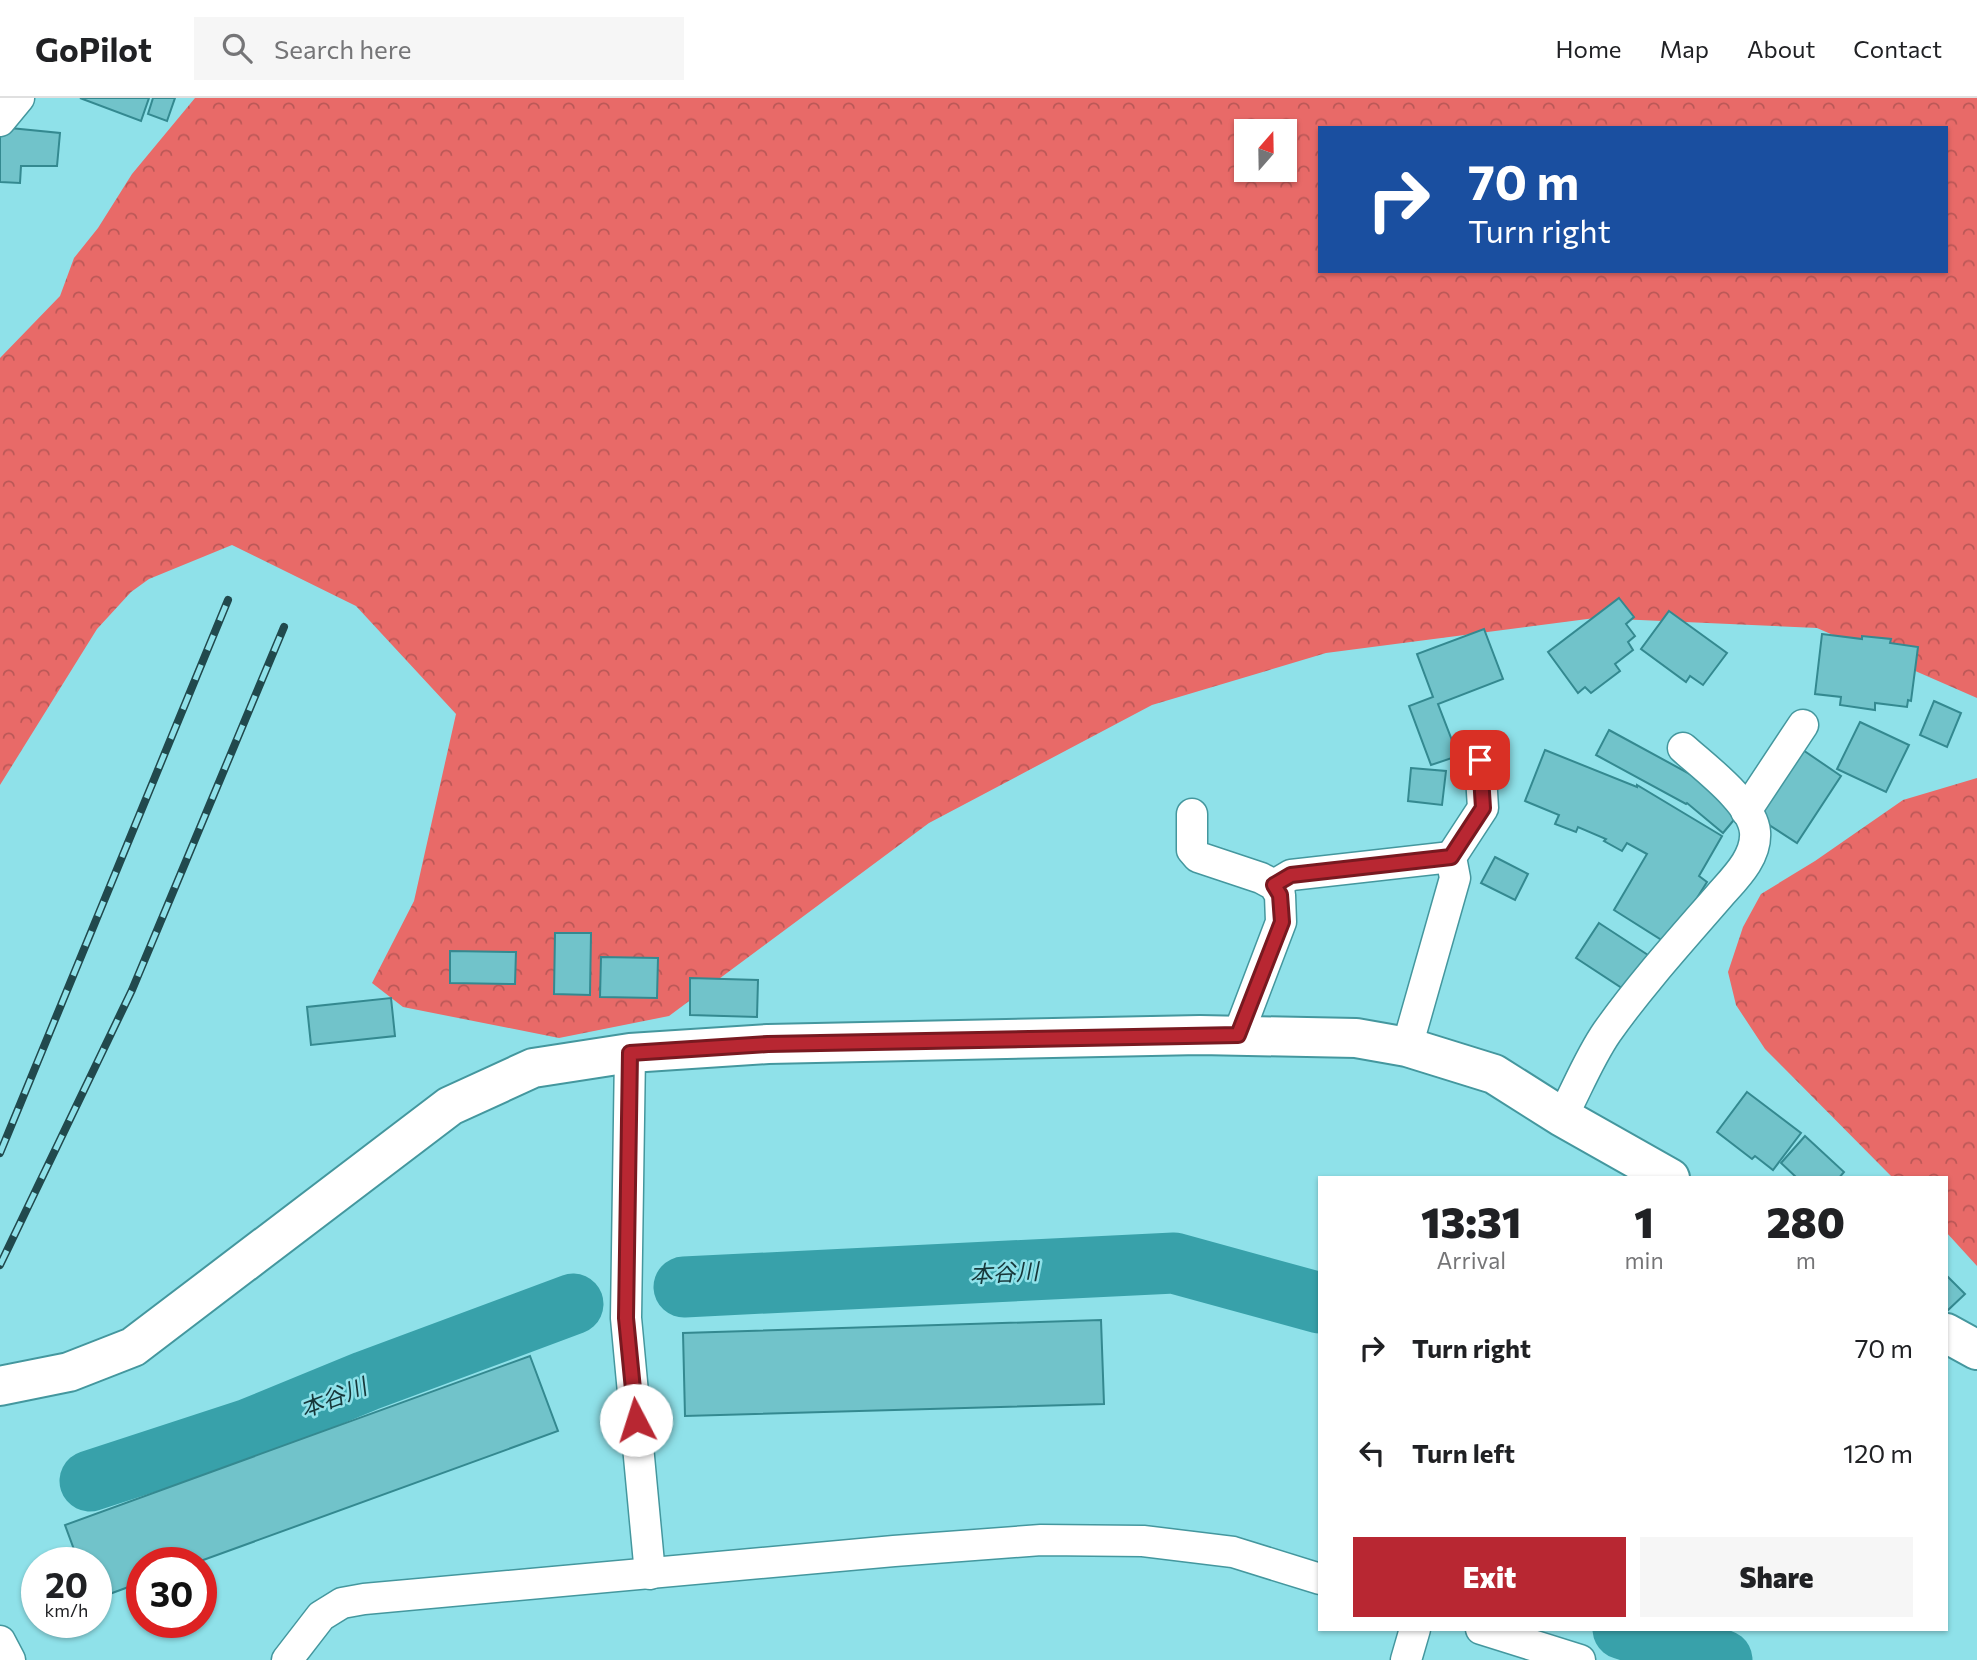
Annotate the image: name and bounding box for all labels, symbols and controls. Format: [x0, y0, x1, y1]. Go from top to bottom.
search box [194, 17, 684, 80]
text: GoPilot [35, 28, 152, 69]
icon: search [218, 29, 256, 67]
text: Search here [274, 33, 411, 64]
text: Home [1556, 34, 1622, 63]
text: Map [1660, 34, 1709, 63]
text: About [1747, 34, 1815, 63]
text: Contact [1853, 34, 1942, 63]
north arrow [1234, 119, 1297, 182]
map controls [1234, 119, 1297, 182]
text: 70 m [1468, 150, 1579, 210]
icon: right [1353, 154, 1444, 245]
text: Turn right [1468, 210, 1611, 250]
pin [1450, 730, 1510, 790]
icon: arrive [1461, 741, 1499, 779]
text: 13:31 [1421, 1195, 1521, 1247]
text: 1 [1634, 1195, 1654, 1247]
text: 280 [1767, 1195, 1845, 1247]
text: Arrival [1436, 1246, 1506, 1274]
text: min [1624, 1246, 1664, 1274]
text: m [1796, 1246, 1816, 1274]
water label: 本谷川 [969, 1256, 1042, 1288]
icon: right [1353, 1329, 1391, 1367]
text: Turn right [1412, 1332, 1531, 1363]
text: 70 m [1855, 1332, 1913, 1363]
water label: 本谷川 [296, 1370, 373, 1422]
position arrow [599, 1383, 673, 1457]
icon: left [1353, 1434, 1391, 1472]
text: Turn left [1412, 1437, 1515, 1468]
text: 120 m [1843, 1437, 1913, 1468]
button: Exit [1353, 1537, 1626, 1617]
button: Share [1640, 1537, 1913, 1617]
speed limit sign: 30 [126, 1547, 217, 1638]
text: 20 [45, 1562, 88, 1605]
text: km/h [45, 1599, 88, 1621]

